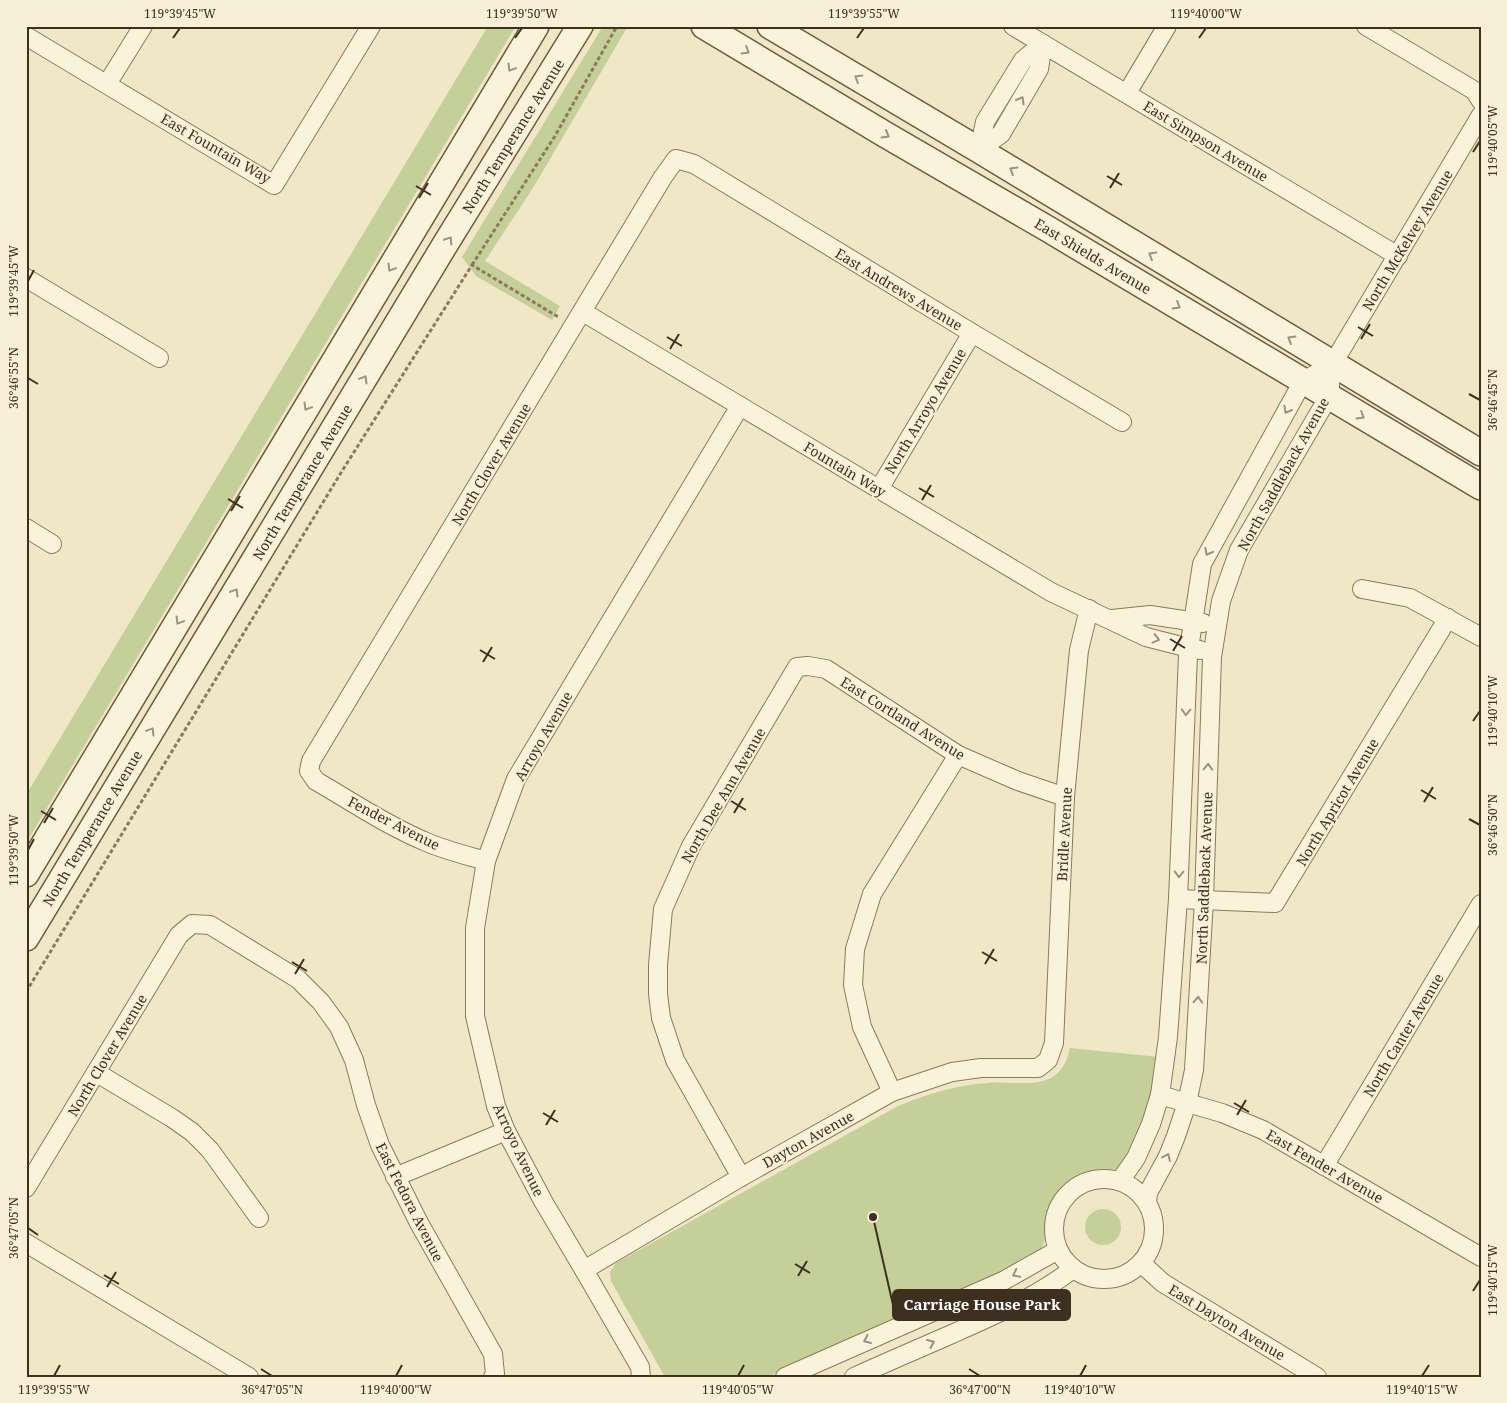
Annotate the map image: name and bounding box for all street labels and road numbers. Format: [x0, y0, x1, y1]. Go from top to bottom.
street label: North Temperance Avenue [458, 55, 568, 217]
street label: East Simpson Avenue [1140, 96, 1272, 186]
street label: East Fountain Way [157, 109, 275, 187]
street label: North McKelvey Avenue [1357, 166, 1457, 314]
street label: East Shields Avenue [1031, 214, 1155, 298]
street label: East Andrews Avenue [832, 243, 966, 335]
street label: North Arroyo Avenue [880, 345, 970, 477]
street label: North Saddleback Avenue [1233, 394, 1333, 554]
street label: North Clover Avenue [447, 399, 535, 529]
street label: North Temperance Avenue [248, 400, 356, 564]
street label: Fountain Way [800, 437, 890, 501]
street label: East Cortland Avenue [837, 672, 969, 764]
street label: Arroyo Avenue [510, 688, 576, 784]
street label: North Dee Ann Avenue [676, 724, 770, 866]
street label: North Apricot Avenue [1291, 735, 1383, 869]
street label: North Temperance Avenue [38, 746, 146, 910]
street label: Bridle Avenue [1052, 786, 1076, 882]
street label: North Saddleback Avenue [1191, 791, 1217, 965]
street label: Fender Avenue [345, 792, 443, 854]
street label: North Canter Avenue [1359, 970, 1447, 1100]
street label: North Clover Avenue [63, 990, 151, 1120]
street label: Arroyo Avenue [489, 1100, 549, 1200]
street label: Dayton Avenue [759, 1106, 857, 1172]
street label: East Fender Avenue [1263, 1125, 1387, 1207]
street label: East Fedora Avenue [372, 1139, 448, 1265]
street label: East Dayton Avenue [1165, 1280, 1289, 1364]

